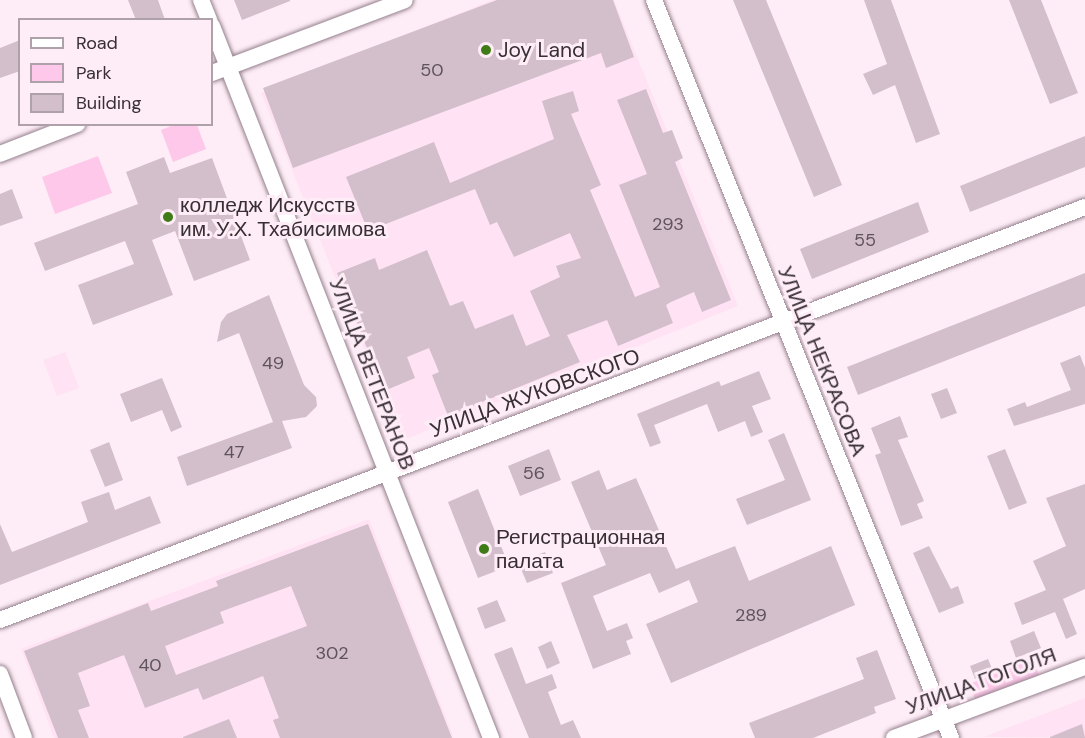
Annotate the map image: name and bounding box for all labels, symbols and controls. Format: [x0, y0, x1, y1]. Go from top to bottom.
legend [18, 18, 213, 126]
text: Road [76, 31, 118, 55]
place label: Joy Land [498, 37, 585, 63]
marker: Joy Land [479, 43, 493, 57]
house number: 50 [420, 59, 444, 81]
text: Park [76, 61, 112, 85]
text: Building [76, 91, 141, 115]
place label: колледж Искусств им. У.Х. Тхабисимова [180, 192, 386, 242]
marker: колледж Искусств им. У.Х. Тхабисимова [161, 210, 175, 224]
house number: 293 [652, 213, 684, 235]
house number: 55 [854, 229, 876, 251]
street label: УЛИЦА НЕКРАСОВА [772, 262, 872, 460]
street label: УЛИЦА ВЕТЕРАНОВ [324, 274, 420, 474]
street label: УЛИЦА ЖУКОВСКОГО [427, 343, 643, 443]
house number: 49 [262, 352, 284, 374]
house number: 47 [224, 441, 244, 463]
house number: 56 [523, 462, 545, 484]
place label: Регистрационная палата [496, 524, 665, 574]
marker: Регистрационная палата [477, 542, 491, 556]
house number: 289 [735, 604, 767, 626]
house number: 302 [315, 642, 349, 664]
street label: УЛИЦА ГОГОЛЯ [902, 642, 1060, 720]
house number: 40 [138, 654, 162, 676]

